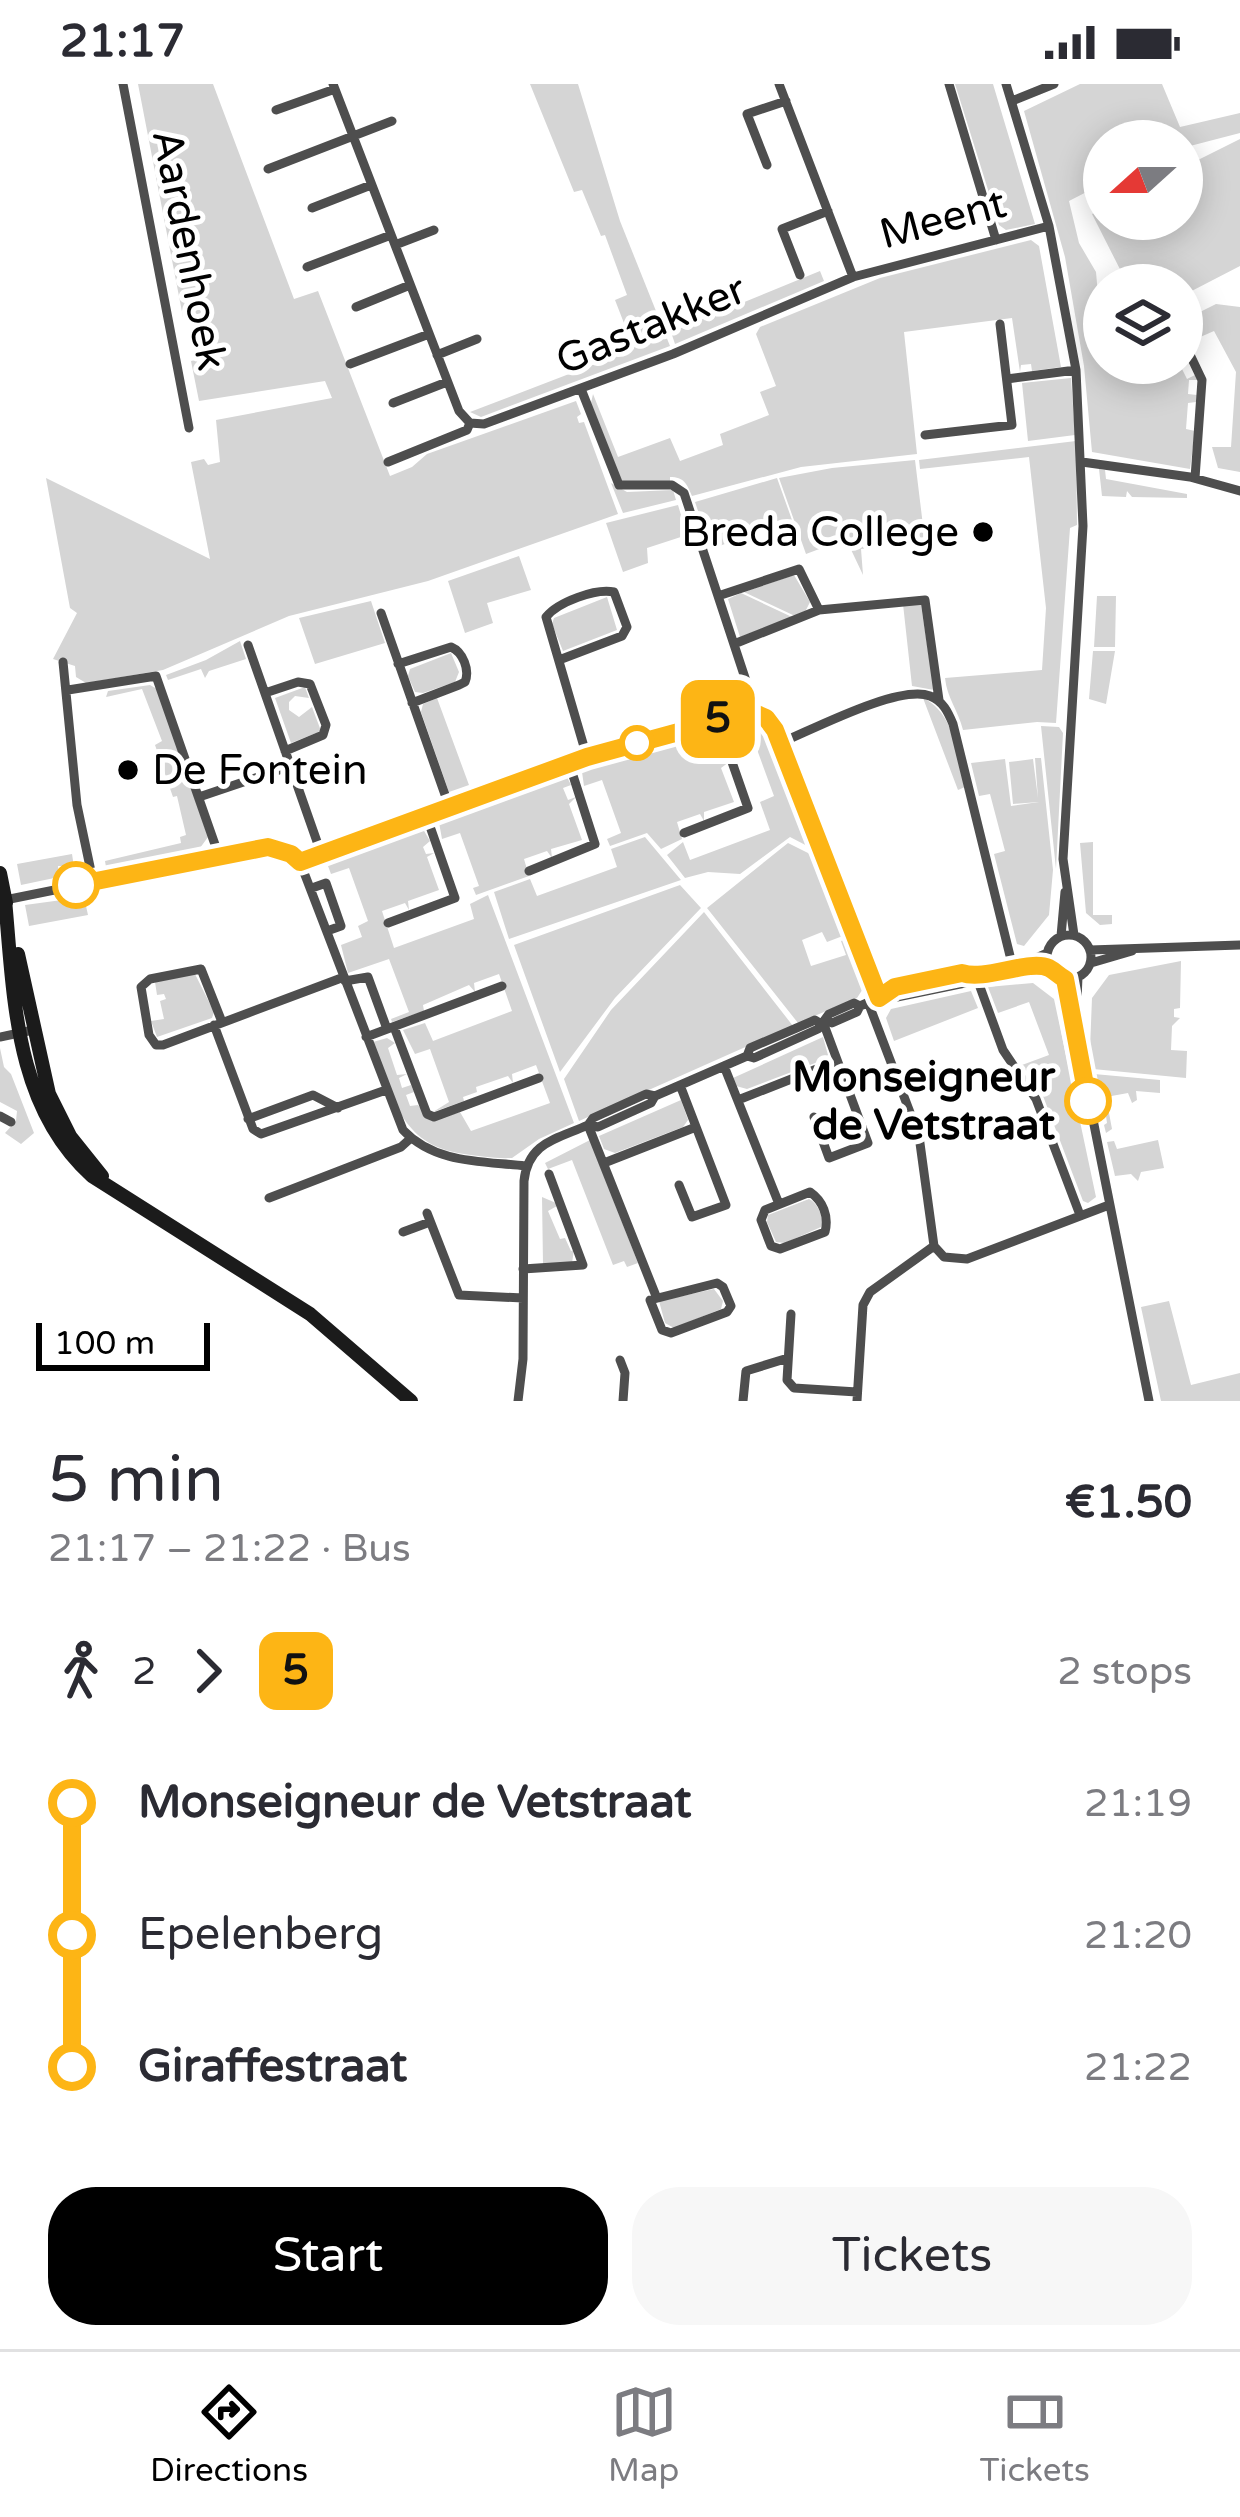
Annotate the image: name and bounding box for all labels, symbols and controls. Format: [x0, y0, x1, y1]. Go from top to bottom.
text: 21:17 [60, 15, 185, 69]
north arrow [1083, 120, 1203, 240]
map controls [1083, 120, 1203, 384]
street label: Aardenhoek [141, 125, 237, 375]
street label: Meent [874, 178, 1012, 260]
street label: Gastakker [549, 264, 753, 386]
button: layers [1083, 264, 1203, 384]
place label: Breda College [681, 507, 959, 558]
marker: Breda College [970, 519, 996, 545]
line badge: 5 [679, 680, 757, 758]
text: 5 [705, 693, 731, 744]
unlabelled marker [621, 727, 653, 759]
place label: De Fontein [152, 745, 367, 796]
marker: De Fontein [115, 757, 141, 783]
unlabelled marker [54, 863, 98, 907]
place label: Monseigneur de Vetstraat [792, 1052, 1056, 1151]
marker: Monseigneur de Vetstraat [1066, 1079, 1110, 1123]
scale bar [36, 1317, 210, 1370]
text: 100 m [54, 1324, 155, 1363]
text: 5 min [48, 1440, 224, 1520]
text: €1.50 [1065, 1476, 1192, 1530]
text: 21:17 – 21:22 · Bus [48, 1525, 411, 1572]
icon: walk [48, 1638, 114, 1704]
icon: forward [175, 1638, 241, 1704]
text: 5 [283, 1645, 309, 1696]
text: 2 [132, 1648, 157, 1695]
text: 2 stops [1057, 1648, 1192, 1695]
text: Monseigneur de Vetstraat [138, 1776, 692, 1830]
text: 21:19 [1084, 1780, 1192, 1827]
text: Epelenberg [138, 1908, 383, 1962]
text: 21:20 [1084, 1912, 1192, 1959]
text: Giraffestraat [138, 2040, 407, 2094]
text: 21:22 [1084, 2044, 1192, 2091]
button: Start [48, 2187, 608, 2325]
button: Tickets [632, 2187, 1192, 2325]
tab: Directions [150, 2379, 308, 2490]
tab: Map [608, 2379, 679, 2490]
tab: Tickets [980, 2379, 1090, 2490]

